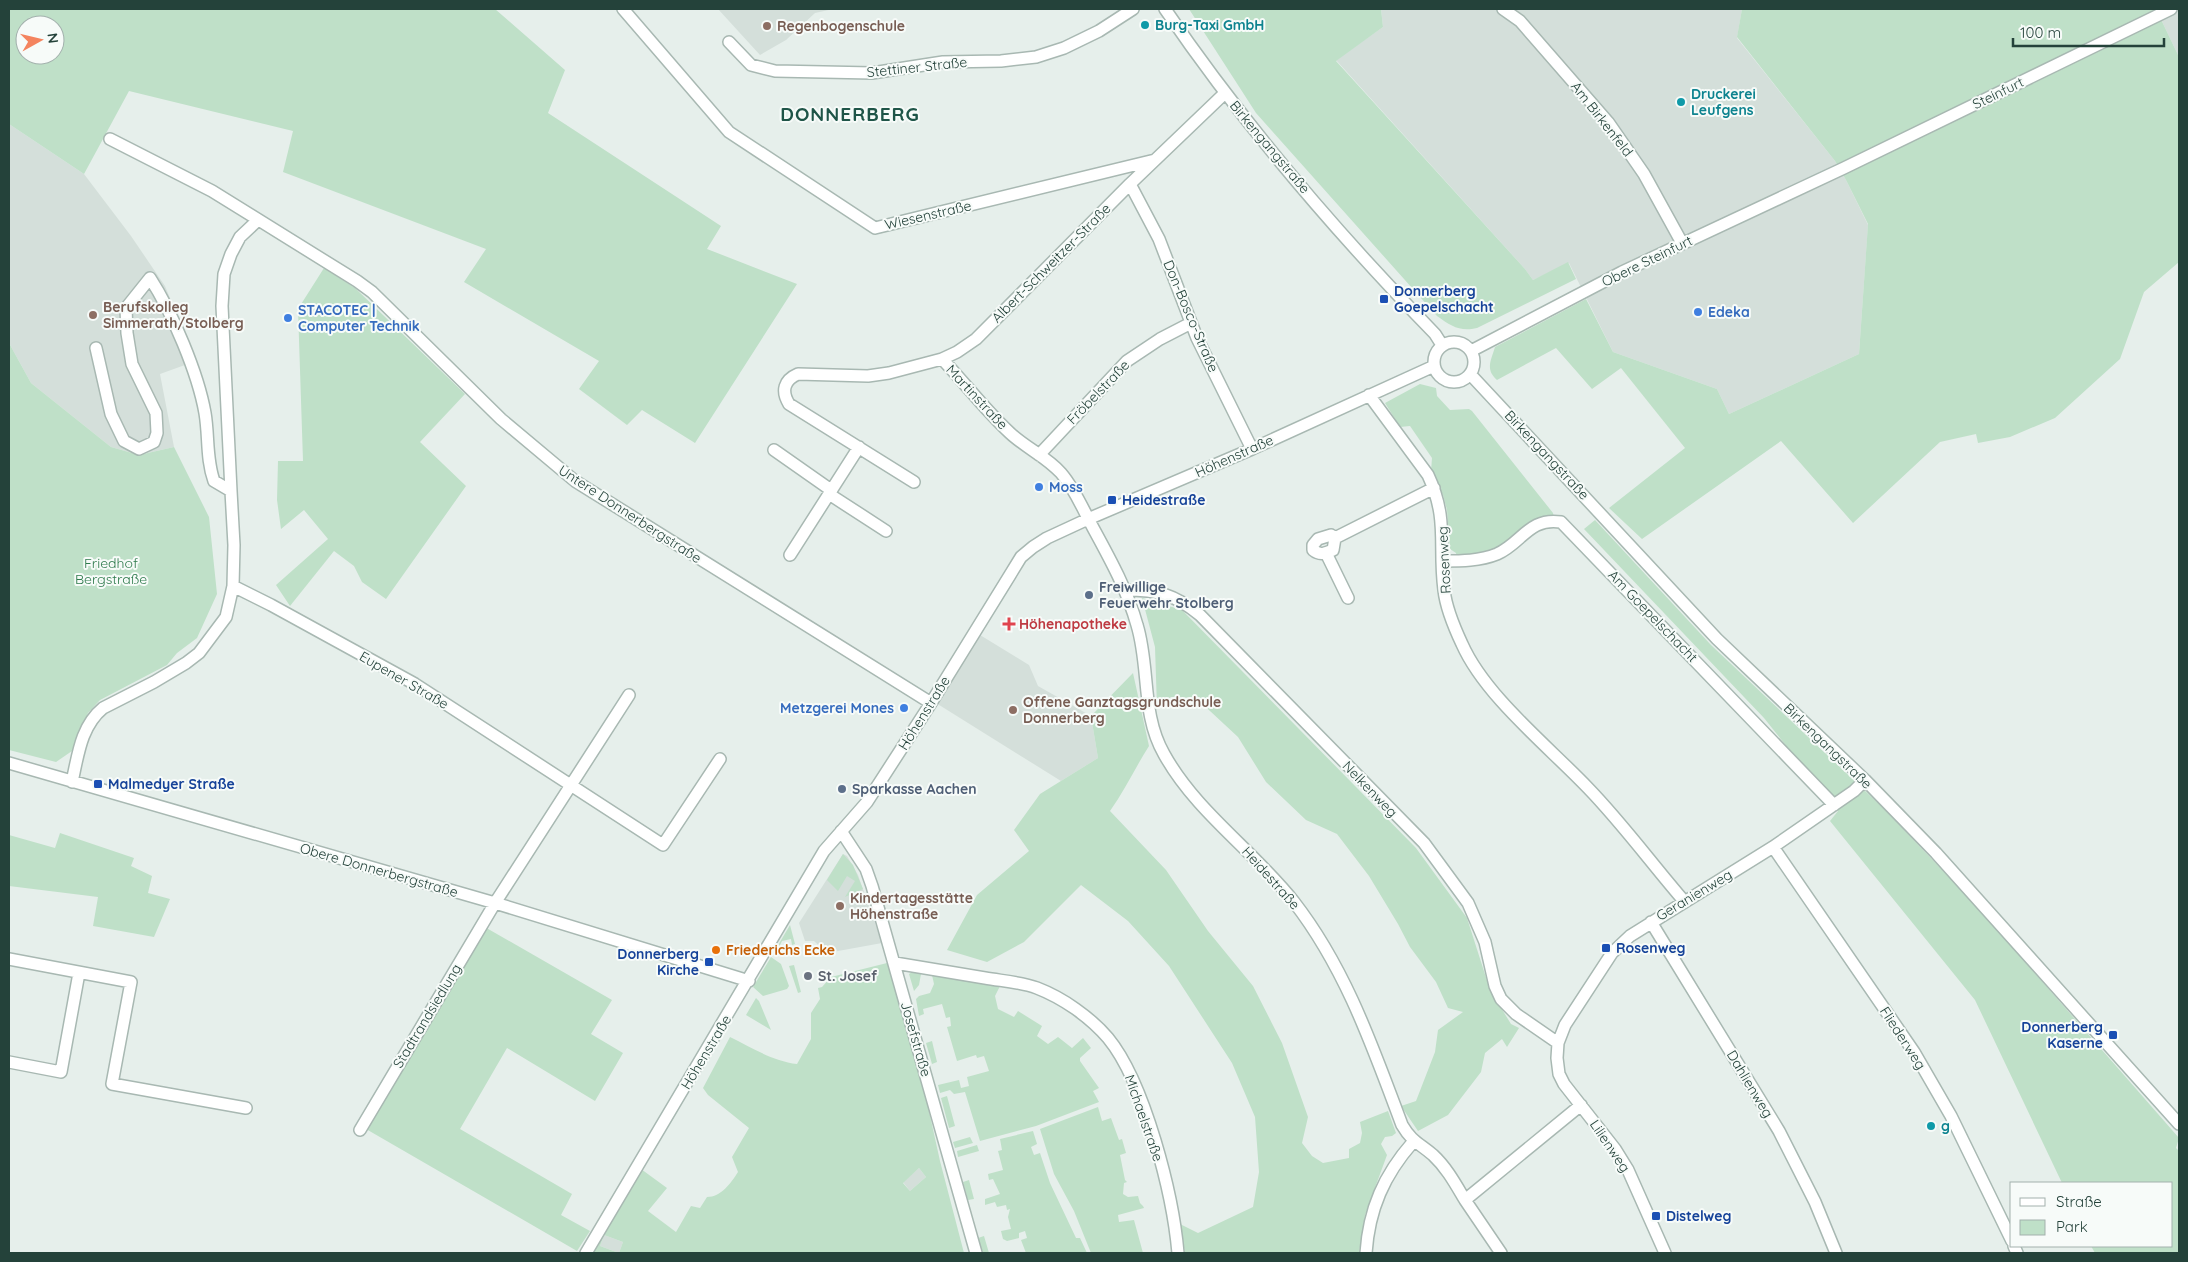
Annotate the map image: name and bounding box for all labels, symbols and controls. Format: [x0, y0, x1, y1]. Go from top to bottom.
north arrow [15, 15, 65, 65]
scale bar [2013, 15, 2164, 47]
place label: Burg-Taxi GmbH [1155, 16, 1264, 34]
place label: Regenbogenschule [777, 17, 905, 35]
marker: Burg-Taxi GmbH [1139, 19, 1151, 31]
marker: Regenbogenschule [761, 20, 773, 32]
text: 100 m [2020, 23, 2061, 42]
text: N [43, 32, 63, 45]
street label: Stettiner Straße [866, 53, 968, 81]
street label: Steinfurt [1969, 73, 2027, 113]
street label: Am Birkenfeld [1567, 78, 1637, 160]
place label: Druckerei Leufgens [1691, 85, 1756, 119]
marker: Druckerei Leufgens [1675, 96, 1687, 108]
street label: Birkengangstraße [1226, 97, 1314, 197]
district label: DONNERBERG [780, 102, 920, 126]
street label: Wiesenstraße [883, 196, 973, 234]
street label: Albert-Schweitzer-Straße [988, 199, 1115, 326]
street label: Obere Steinfurt [1599, 231, 1695, 291]
street label: Don-Bosco-Straße [1159, 257, 1223, 375]
place label: Donnerberg Goepelschacht [1394, 282, 1494, 316]
marker: Donnerberg Goepelschacht [1378, 293, 1390, 305]
place label: Berufskolleg Simmerath/Stolberg [103, 298, 244, 332]
place label: STACOTEC | Computer Technik [298, 301, 420, 335]
place label: Edeka [1708, 303, 1750, 321]
marker: Edeka [1692, 306, 1704, 318]
marker: Berufskolleg Simmerath/Stolberg [87, 309, 99, 321]
marker: STACOTEC | Computer Technik [282, 312, 294, 324]
street label: Fröbelstraße [1063, 356, 1133, 428]
street label: Martinstraße [942, 361, 1012, 433]
street label: Birkengangstraße [1501, 406, 1593, 504]
street label: Höhenstraße [1192, 431, 1276, 481]
street label: Untere Donnerbergstraße [555, 461, 705, 567]
place label: Moss [1049, 478, 1083, 496]
marker: Moss [1033, 481, 1045, 493]
place label: Heidestraße [1122, 491, 1205, 509]
marker: Heidestraße [1106, 494, 1118, 506]
street label: Rosenweg [1433, 526, 1455, 594]
park label: Friedhof Bergstraße [75, 554, 147, 588]
street label: Am Goepelschacht [1604, 566, 1702, 666]
place label: Freiwillige Feuerwehr Stolberg [1099, 578, 1234, 612]
marker: Freiwillige Feuerwehr Stolberg [1083, 589, 1095, 601]
place label: Höhenapotheke [1019, 615, 1127, 633]
marker: Höhenapotheke [1003, 618, 1015, 630]
street label: Eupener Straße [356, 647, 452, 713]
street label: Höhenstraße [894, 673, 954, 753]
place label: Offene Ganztagsgrundschule Donnerberg [1023, 693, 1221, 727]
place label: Metzgerei Mones [780, 699, 894, 717]
street label: Birkengangstraße [1780, 699, 1876, 793]
marker: Metzgerei Mones [898, 702, 910, 714]
marker: Offene Ganztagsgrundschule Donnerberg [1007, 704, 1019, 716]
street label: Nelkenweg [1339, 757, 1401, 821]
place label: Malmedyer Straße [108, 775, 235, 793]
marker: Malmedyer Straße [92, 778, 104, 790]
place label: Sparkasse Aachen [852, 780, 977, 798]
marker: Sparkasse Aachen [836, 783, 848, 795]
street label: Obere Donnerbergstraße [298, 839, 460, 901]
street label: Heidestraße [1238, 843, 1304, 913]
street label: Geranienweg [1653, 865, 1735, 925]
place label: Kindertagesstätte Höhenstraße [850, 889, 973, 923]
marker: Kindertagesstätte Höhenstraße [834, 900, 846, 912]
place label: Rosenweg [1616, 939, 1686, 957]
place label: Friederichs Ecke [726, 941, 835, 959]
marker: Rosenweg [1600, 942, 1612, 954]
marker: Friederichs Ecke [710, 944, 722, 956]
place label: Donnerberg Kirche [617, 945, 699, 979]
marker: Donnerberg Kirche [703, 956, 715, 968]
street label: Stadtrandsiedlung [389, 961, 465, 1071]
place label: St. Josef [818, 967, 878, 985]
marker: St. Josef [802, 970, 814, 982]
street label: Josefstraße [897, 999, 935, 1079]
street label: Fliederweg [1876, 1003, 1930, 1073]
street label: Höhenstraße [677, 1011, 735, 1093]
place label: Donnerberg Kaserne [2021, 1018, 2103, 1052]
marker: Donnerberg Kaserne [2107, 1029, 2119, 1041]
street label: Dahlienweg [1723, 1047, 1777, 1121]
street label: Michaelstraße [1121, 1072, 1167, 1164]
street label: Lilienweg [1586, 1116, 1634, 1176]
place label: g [1941, 1117, 1950, 1135]
marker: g [1925, 1120, 1937, 1132]
legend [2010, 1182, 2173, 1247]
text: Straße [2056, 1192, 2102, 1211]
place label: Distelweg [1666, 1207, 1731, 1225]
marker: Distelweg [1650, 1210, 1662, 1222]
text: Park [2056, 1217, 2088, 1236]

